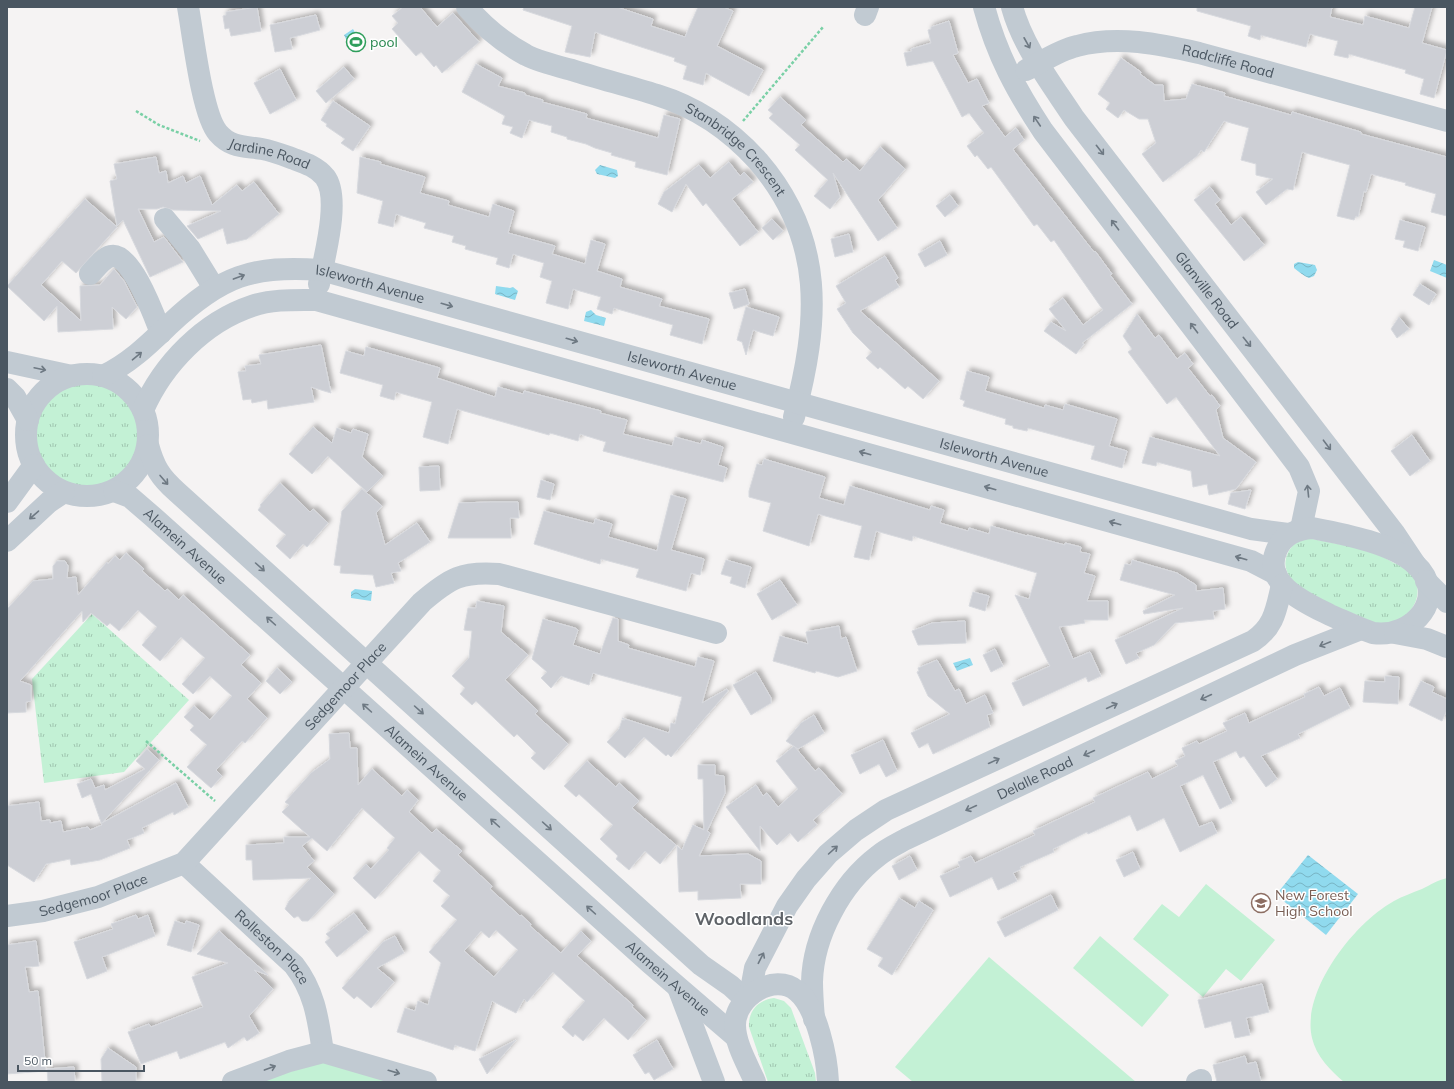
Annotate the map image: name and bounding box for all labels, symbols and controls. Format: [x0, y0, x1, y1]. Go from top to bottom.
sports icon: pool [345, 31, 367, 53]
place label: pool [370, 33, 398, 51]
one-way arrow [1024, 37, 1031, 49]
street label: Radcliffe Road [1180, 40, 1276, 82]
street label: Stanbridge Crescent [682, 99, 790, 199]
one-way arrow [1033, 116, 1041, 127]
street label: Jardine Road [226, 134, 313, 173]
one-way arrow [1095, 145, 1104, 156]
one-way arrow [1111, 219, 1119, 230]
street label: Glanville Road [1171, 248, 1242, 332]
street label: Isleworth Avenue [315, 261, 427, 307]
one-way arrow [232, 272, 244, 280]
one-way arrow [440, 301, 453, 309]
one-way arrow [1190, 323, 1198, 334]
one-way arrow [565, 336, 578, 344]
one-way arrow [1243, 336, 1252, 347]
street label: Isleworth Avenue [626, 347, 739, 394]
one-way arrow [131, 351, 142, 360]
one-way arrow [33, 365, 46, 373]
street label: Isleworth Avenue [938, 434, 1051, 481]
one-way arrow [1323, 439, 1331, 450]
one-way arrow [859, 449, 872, 456]
one-way arrow [160, 474, 169, 485]
one-way arrow [984, 484, 997, 491]
one-way arrow [1304, 485, 1311, 498]
street label: Alamein Avenue [140, 504, 231, 588]
one-way arrow [29, 510, 39, 520]
one-way arrow [1109, 519, 1122, 526]
one-way arrow [1234, 554, 1247, 561]
one-way arrow [255, 563, 265, 572]
one-way arrow [265, 616, 276, 625]
street label: Sedgemoor Place [301, 638, 390, 734]
one-way arrow [1319, 640, 1331, 648]
one-way arrow [1201, 694, 1213, 701]
one-way arrow [1106, 702, 1118, 709]
one-way arrow [362, 703, 372, 713]
one-way arrow [414, 706, 424, 715]
street label: Alamein Avenue [381, 720, 472, 804]
one-way arrow [1083, 750, 1095, 757]
street label: Delalle Road [994, 752, 1076, 804]
one-way arrow [988, 757, 1000, 764]
one-way arrow [965, 805, 977, 812]
one-way arrow [490, 818, 500, 828]
one-way arrow [541, 821, 551, 830]
one-way arrow [827, 846, 838, 855]
street label: Sedgemoor Place [37, 869, 150, 921]
place label: New Forest High School [1275, 886, 1353, 920]
school or university icon: New Forest High School [1250, 892, 1272, 914]
street label: Rolleston Place [231, 906, 313, 987]
one-way arrow [586, 906, 596, 915]
district label: Woodlands [695, 907, 793, 930]
street label: Alamein Avenue [622, 937, 714, 1020]
one-way arrow [757, 952, 765, 964]
scale bar [18, 1047, 144, 1073]
text: 50 m [24, 1053, 52, 1068]
one-way arrow [263, 1064, 275, 1072]
one-way arrow [388, 1069, 401, 1077]

